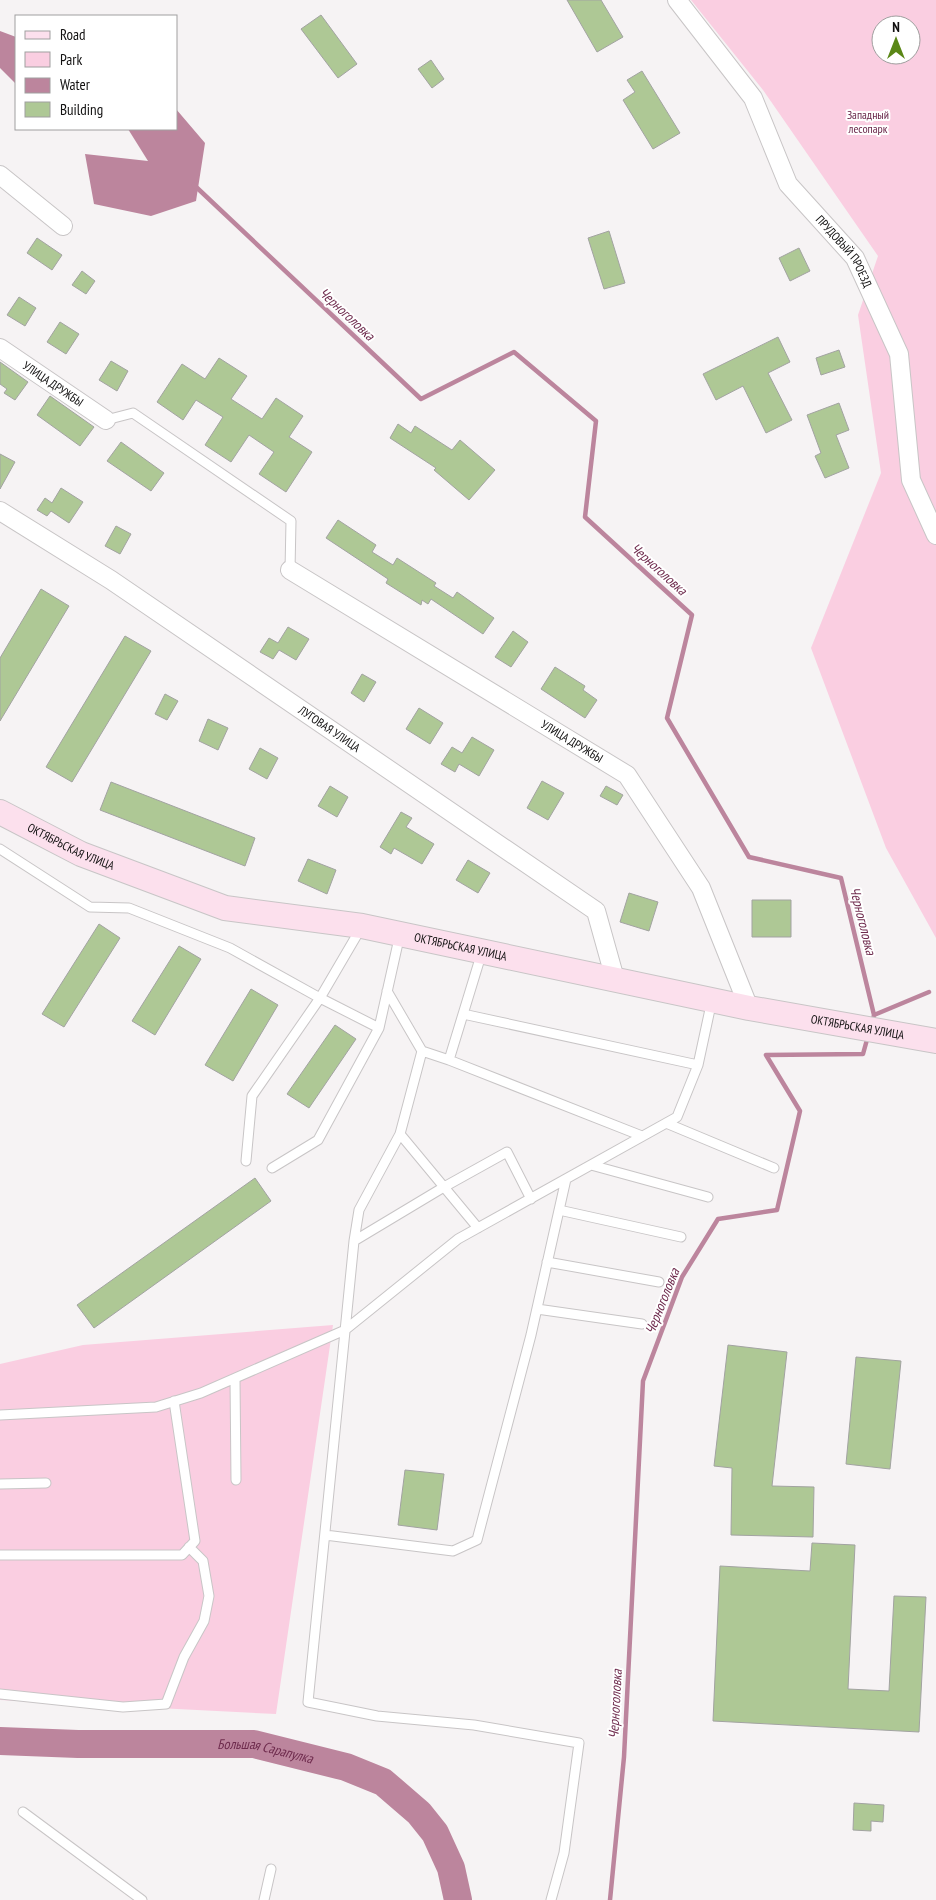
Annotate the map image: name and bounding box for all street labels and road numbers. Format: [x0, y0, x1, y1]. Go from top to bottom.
street label: ПРУДОВЫЙ ПРОЕЗД [813, 212, 876, 290]
street label: УЛИЦА ДРУЖБЫ [20, 358, 86, 409]
street label: ЛУГОВАЯ УЛИЦА [295, 702, 364, 755]
street label: УЛИЦА ДРУЖБЫ [538, 717, 606, 766]
street label: ОКТЯБРЬСКАЯ УЛИЦА [25, 820, 117, 873]
street label: ОКТЯБРЬСКАЯ УЛИЦА [413, 929, 509, 964]
street label: ОКТЯБРЬСКАЯ УЛИЦА [810, 1011, 906, 1042]

